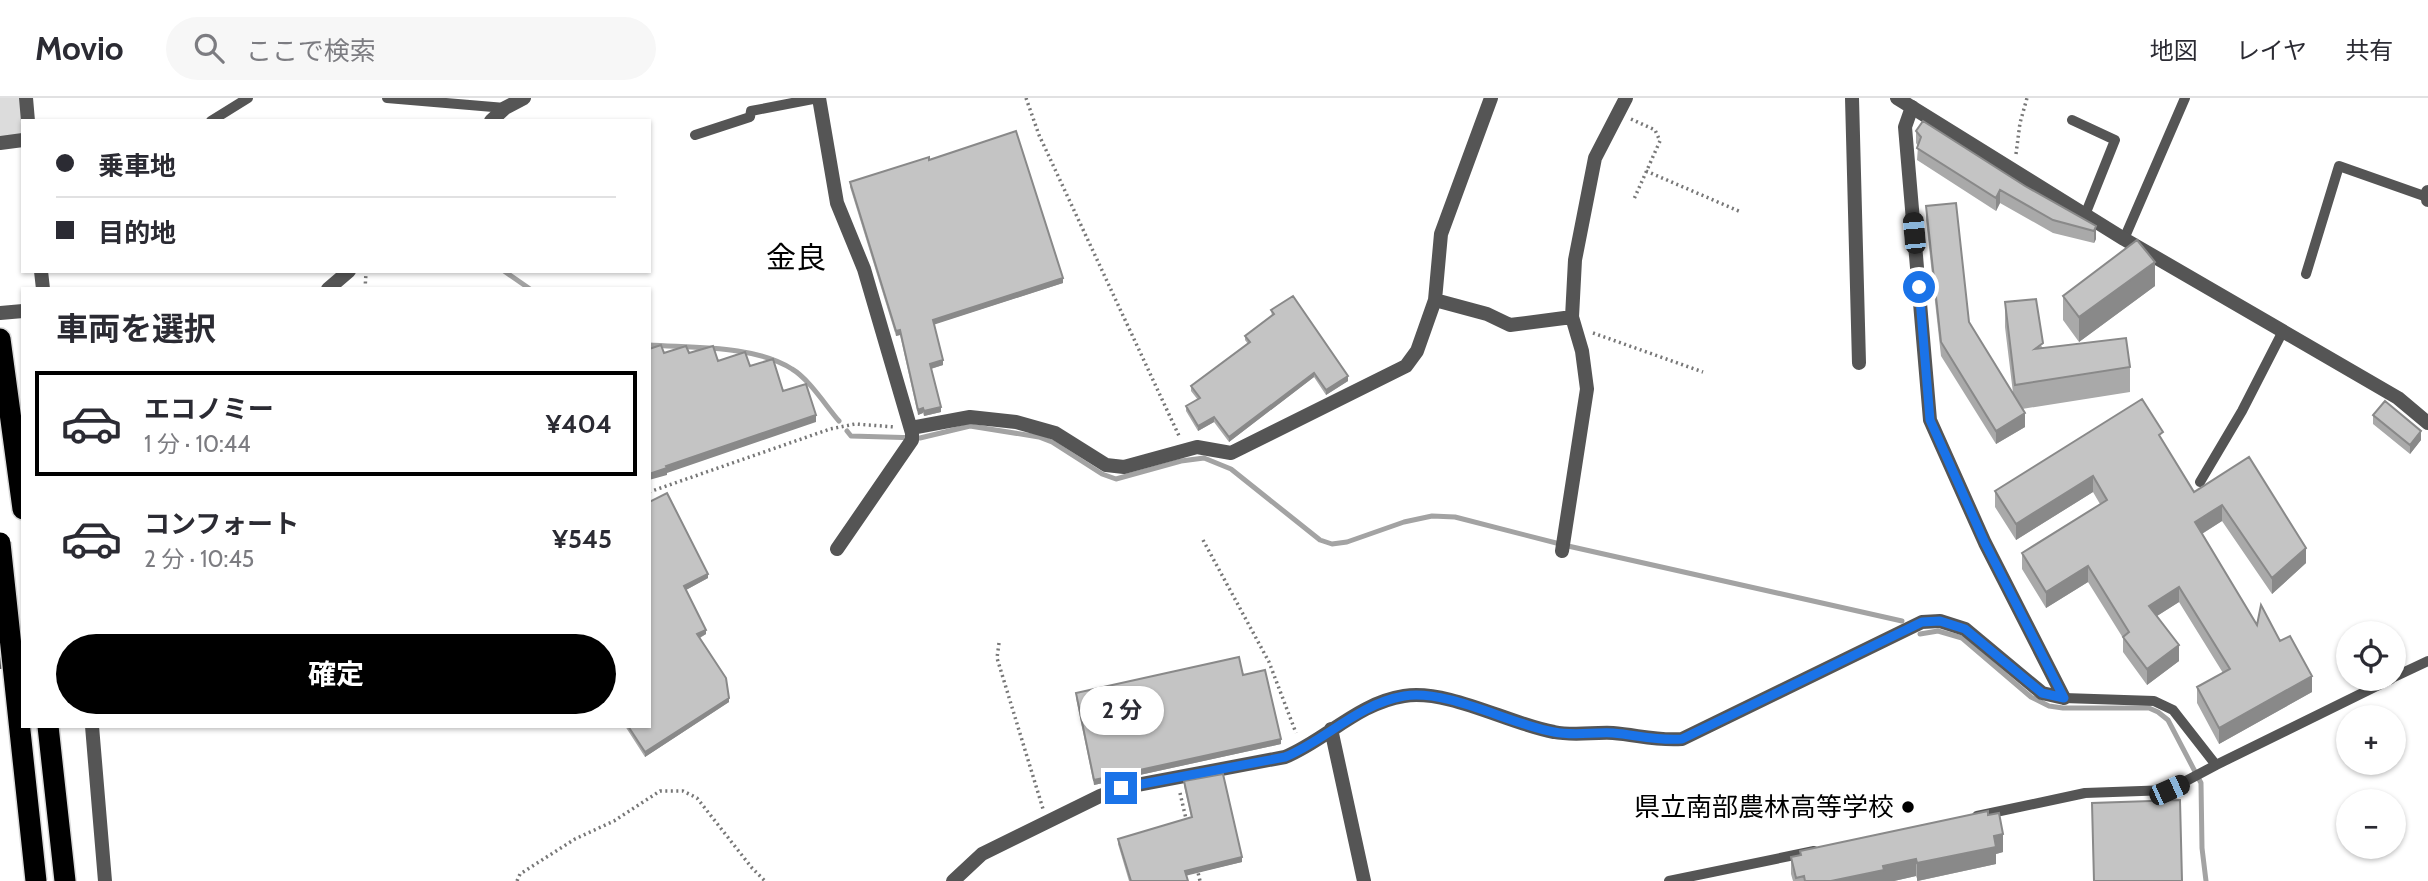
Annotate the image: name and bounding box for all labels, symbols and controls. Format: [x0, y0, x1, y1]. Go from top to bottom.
search box [166, 17, 656, 80]
text: Movio [35, 28, 124, 68]
icon: search [190, 29, 228, 67]
text: ここで検索 [246, 35, 376, 67]
text: 地図 [2150, 36, 2198, 65]
text: レイヤ [2236, 36, 2307, 65]
text: 共有 [2345, 36, 2393, 65]
text: 乗車地 [98, 150, 176, 182]
car [1902, 211, 1927, 255]
text: 目的地 [98, 217, 176, 249]
district label: 金良 [766, 239, 826, 276]
route start [1903, 271, 1935, 303]
text: 車両を選択 [56, 309, 216, 348]
icon: car [60, 392, 123, 455]
text: エコノミー [144, 393, 274, 425]
text: ¥404 [546, 408, 612, 440]
text: 1 分 · 10:44 [144, 430, 250, 458]
icon: car [60, 507, 123, 570]
text: コンフォート [144, 508, 299, 540]
text: ¥545 [552, 523, 612, 555]
text: 2 分 · 10:45 [144, 545, 254, 573]
map controls [2336, 621, 2406, 859]
button: locate [2336, 621, 2406, 691]
button: 確定 [56, 634, 616, 714]
callout: 2 分 [1079, 686, 1163, 736]
text: 2 分 [1102, 696, 1142, 724]
button: + [2336, 705, 2406, 775]
route end [1105, 772, 1137, 804]
car [2146, 772, 2193, 808]
button: − [2336, 789, 2406, 859]
place label: 県立南部農林高等学校 [1634, 791, 1894, 823]
marker: 県立南部農林高等学校 [1900, 799, 1916, 815]

